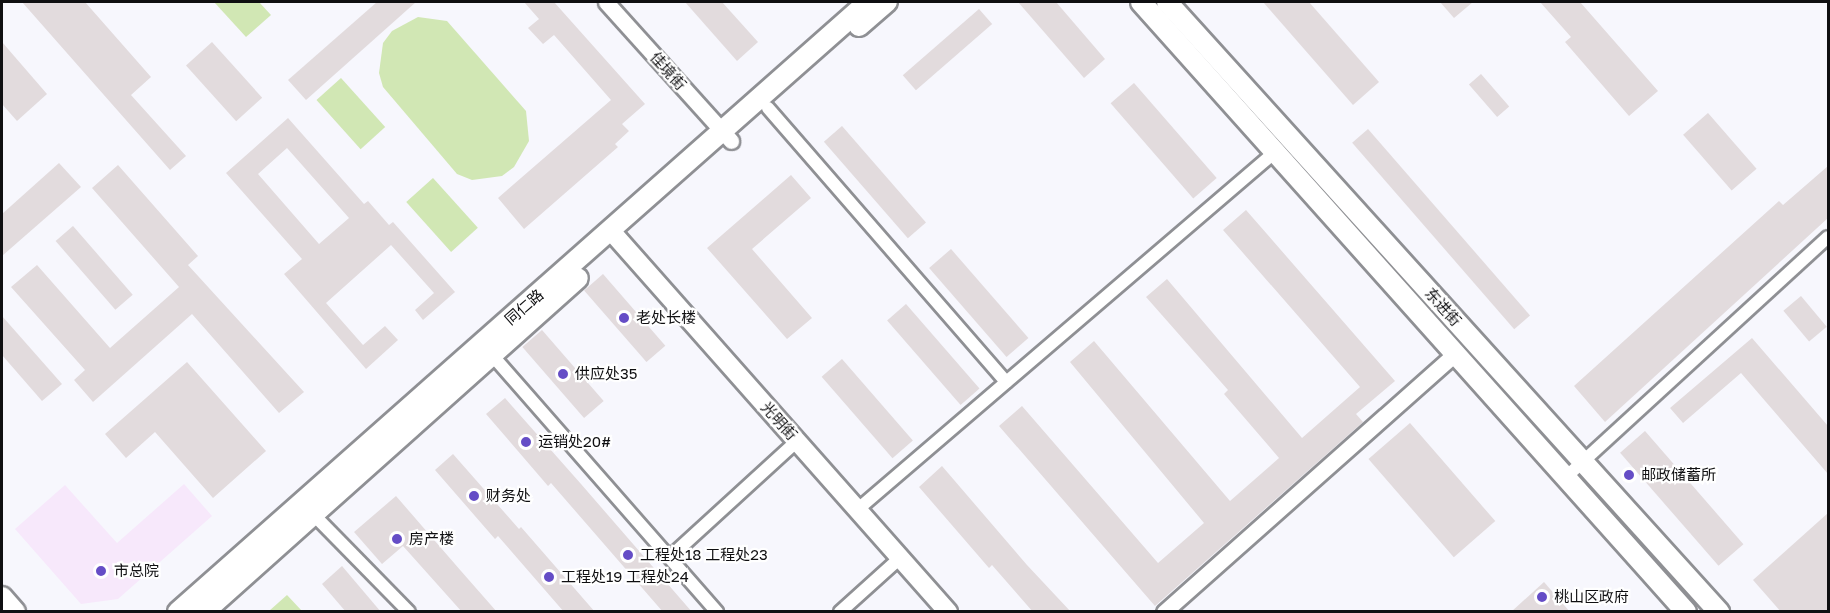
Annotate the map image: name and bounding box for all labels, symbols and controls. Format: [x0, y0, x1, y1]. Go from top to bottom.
street label: 佳境街 [646, 48, 690, 94]
street label: 东进街 [1421, 284, 1465, 330]
street label: 同仁路 [501, 285, 547, 329]
place label: 老处长楼 [636, 309, 696, 327]
marker: 老处长楼 [617, 311, 631, 325]
place label: 供应处35 [575, 365, 637, 383]
marker: 供应处35 [556, 367, 570, 381]
street label: 光明街 [757, 398, 801, 444]
place label: 运销处20# [538, 433, 611, 451]
marker: 运销处20# [519, 435, 533, 449]
place label: 邮政储蓄所 [1641, 466, 1716, 484]
marker: 邮政储蓄所 [1622, 468, 1636, 482]
place label: 财务处 [486, 487, 531, 505]
marker: 财务处 [467, 489, 481, 503]
place label: 房产楼 [409, 530, 454, 548]
marker: 房产楼 [390, 532, 404, 546]
place label: 工程处18 工程处23 [640, 546, 768, 564]
marker: 工程处18 工程处23 [621, 548, 635, 562]
marker: 市总院 [92, 562, 110, 580]
place label: 市总院 [114, 562, 159, 580]
place label: 工程处19 工程处24 [561, 568, 689, 586]
marker: 工程处19 工程处24 [542, 570, 556, 584]
place label: 桃山区政府 [1554, 588, 1629, 606]
marker: 桃山区政府 [1535, 590, 1549, 604]

